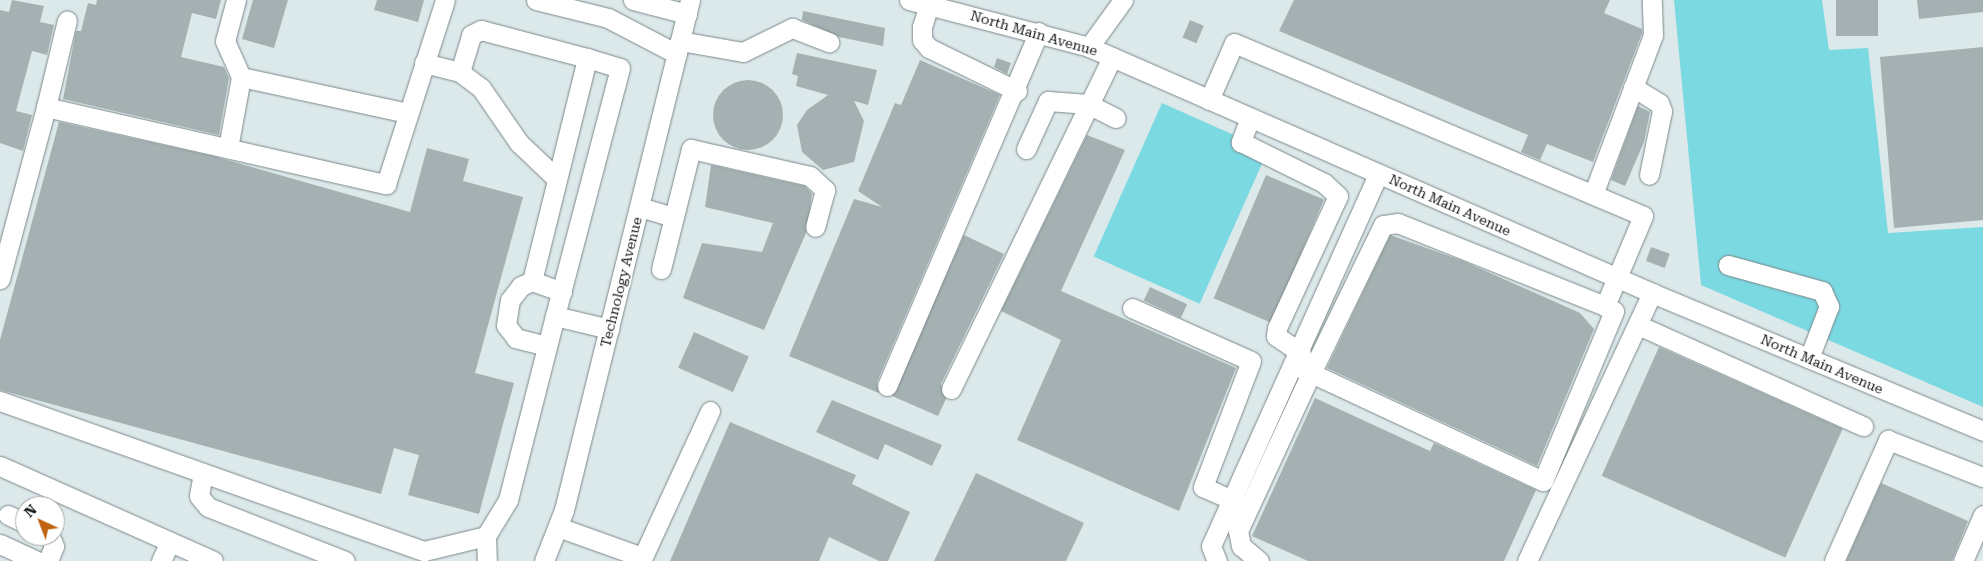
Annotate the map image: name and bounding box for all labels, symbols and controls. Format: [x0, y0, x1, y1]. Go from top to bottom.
street label: North Main Avenue [969, 7, 1099, 59]
street label: North Main Avenue [1387, 171, 1513, 239]
street label: Technology Avenue [597, 215, 645, 349]
street label: North Main Avenue [1758, 331, 1886, 397]
north arrow [15, 496, 65, 546]
text: N [21, 501, 40, 520]

